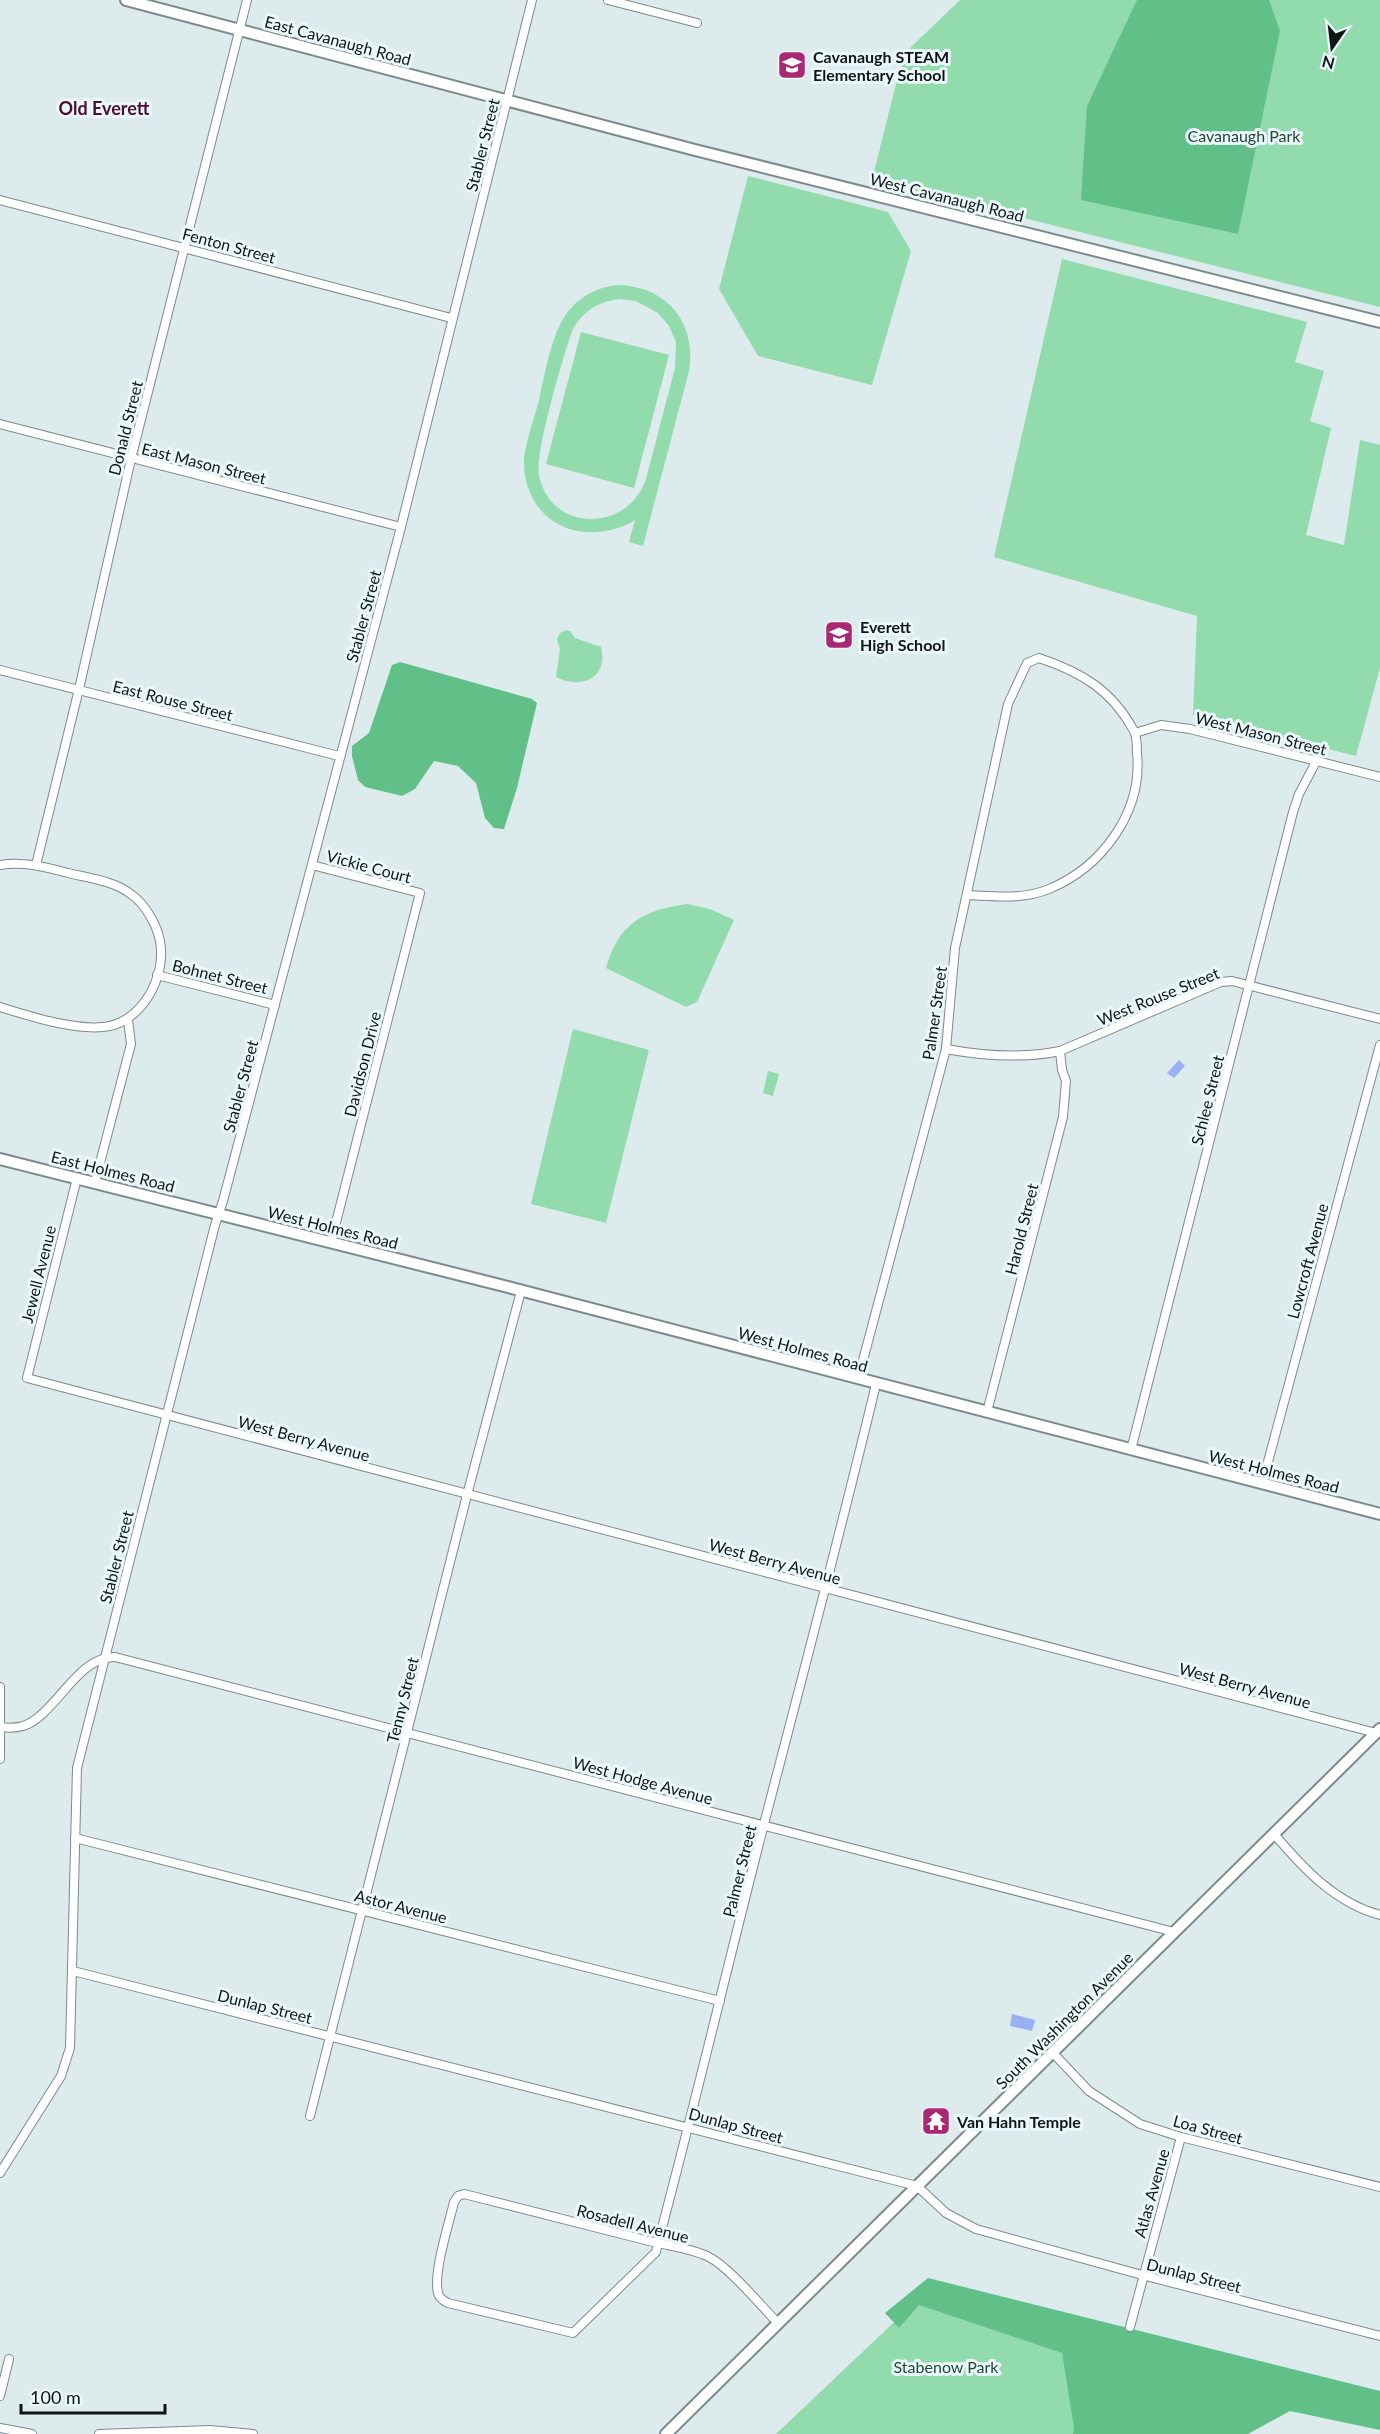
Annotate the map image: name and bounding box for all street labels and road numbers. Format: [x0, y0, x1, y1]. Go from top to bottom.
street label: East Cavanaugh Road [263, 11, 413, 69]
street label: Stabler Street [461, 96, 503, 193]
street label: West Cavanaugh Road [868, 169, 1026, 225]
street label: Fenton Street [180, 223, 278, 267]
street label: Donald Street [104, 378, 146, 477]
street label: East Mason Street [140, 438, 268, 488]
street label: Stabler Street [342, 567, 385, 664]
street label: East Rouse Street [111, 676, 235, 724]
street label: West Mason Street [1193, 708, 1329, 759]
street label: Vickie Court [325, 846, 414, 886]
street label: Bohnet Street [170, 955, 270, 997]
street label: West Rouse Street [1094, 963, 1222, 1029]
street label: Palmer Street [918, 965, 950, 1061]
street label: Davidson Drive [340, 1009, 384, 1119]
street label: Stabler Street [219, 1037, 262, 1134]
street label: Schlee Street [1187, 1053, 1227, 1147]
street label: East Holmes Road [49, 1146, 177, 1196]
street label: Harold Street [1000, 1181, 1042, 1277]
street label: Lowcroft Avenue [1282, 1201, 1332, 1321]
street label: West Holmes Road [266, 1202, 400, 1252]
street label: Jewell Avenue [17, 1223, 59, 1325]
street label: West Holmes Road [736, 1323, 870, 1375]
street label: West Berry Avenue [236, 1411, 372, 1465]
street label: West Holmes Road [1207, 1446, 1341, 1496]
street label: Stabler Street [95, 1508, 137, 1605]
street label: West Berry Avenue [707, 1534, 843, 1588]
street label: Tenny Street [382, 1655, 422, 1745]
street label: West Berry Avenue [1177, 1658, 1313, 1712]
street label: West Hodge Avenue [571, 1752, 715, 1808]
street label: Palmer Street [718, 1823, 760, 1919]
street label: Astor Avenue [353, 1885, 449, 1927]
street label: South Washington Avenue [992, 1948, 1136, 2092]
street label: Dunlap Street [216, 1985, 315, 2027]
street label: Dunlap Street [687, 2103, 785, 2147]
street label: Loa Street [1171, 2111, 1245, 2147]
street label: Atlas Avenue [1129, 2147, 1173, 2239]
street label: Rosadell Avenue [575, 2200, 691, 2246]
street label: Dunlap Street [1145, 2254, 1244, 2296]

